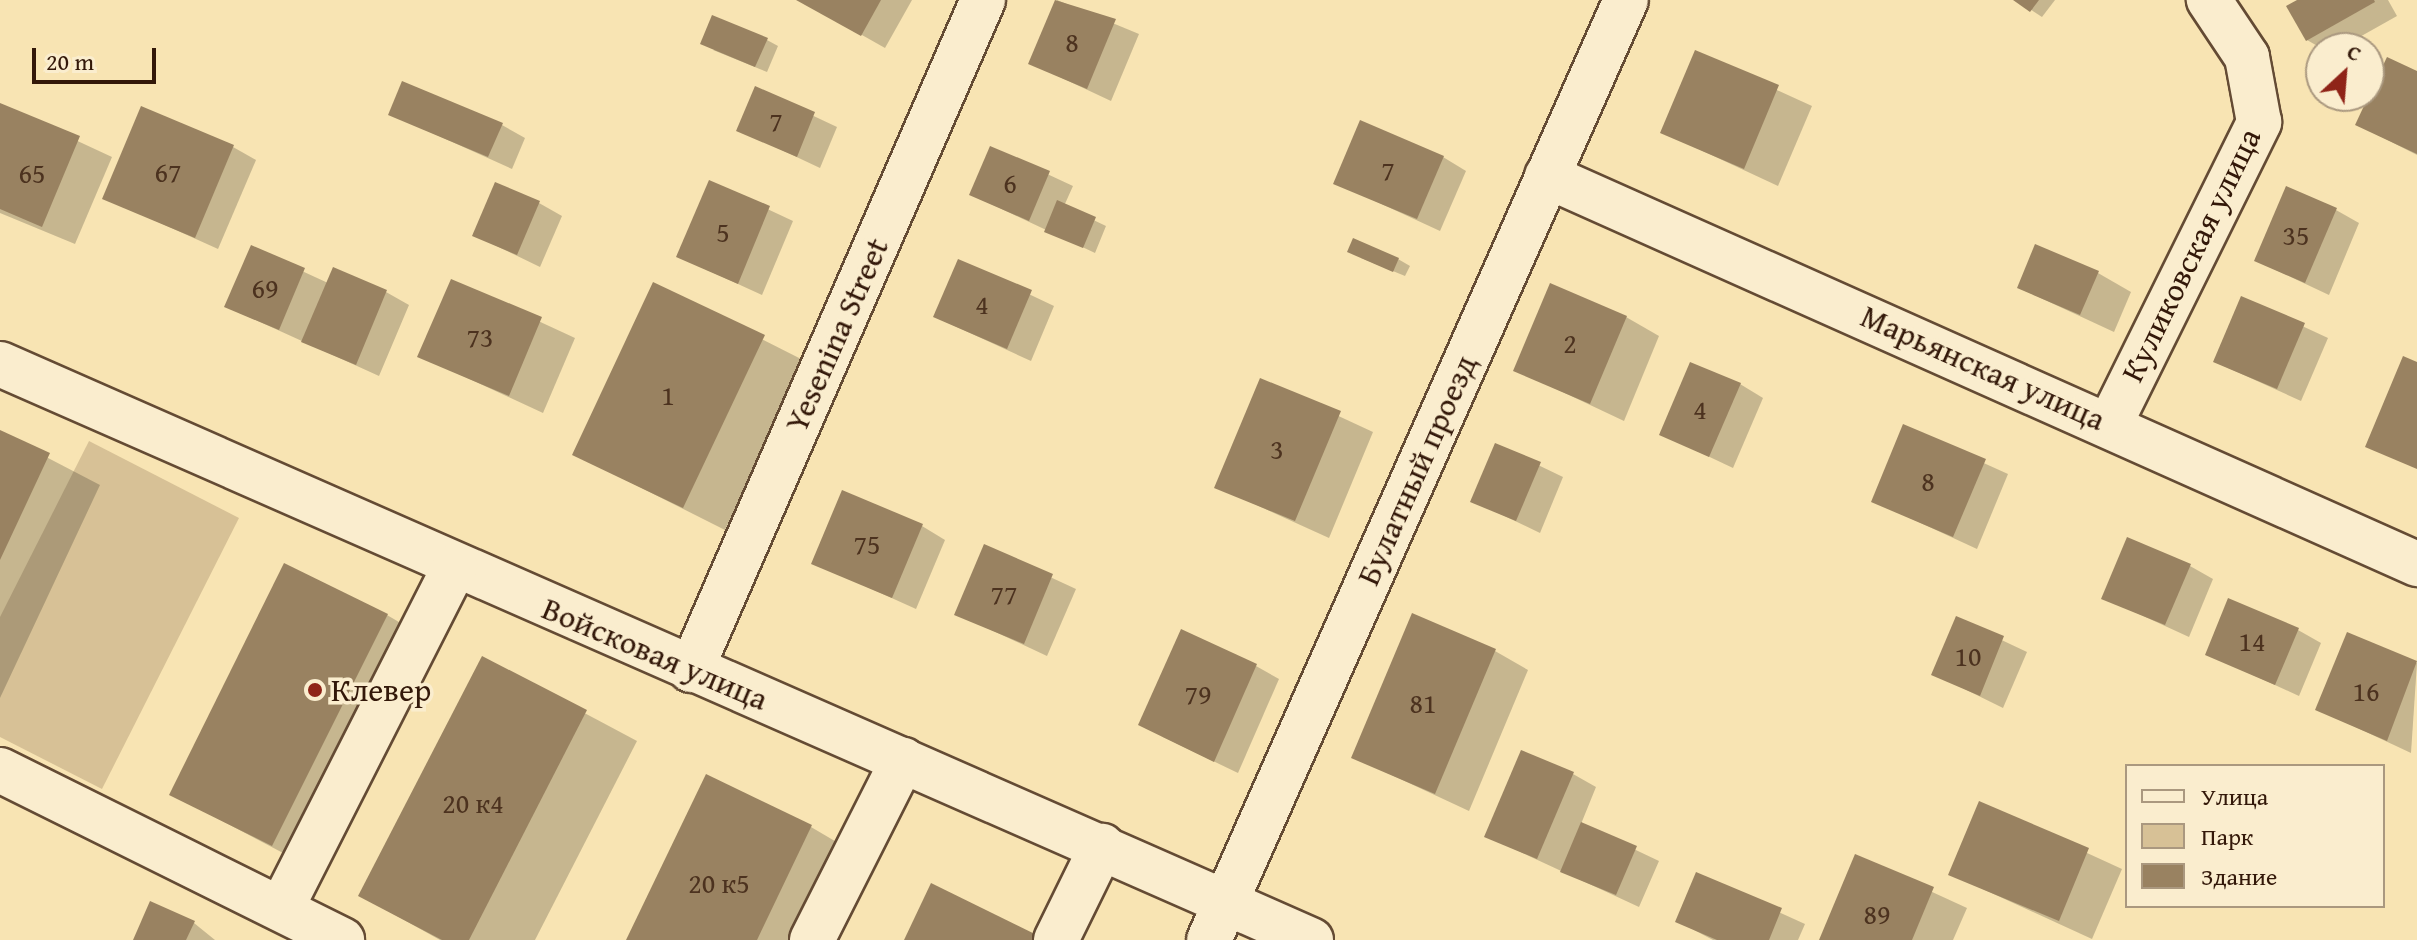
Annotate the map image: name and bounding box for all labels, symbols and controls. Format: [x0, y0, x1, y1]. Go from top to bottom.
house number: 8 [1065, 25, 1079, 59]
scale bar [36, 32, 160, 82]
north arrow [2305, 32, 2385, 112]
text: С [2342, 35, 2367, 69]
text: 20 m [46, 44, 94, 79]
house number: 7 [769, 104, 783, 138]
street label: Куликовская улица [2113, 122, 2269, 388]
house number: 7 [1381, 153, 1395, 187]
house number: 67 [155, 155, 181, 189]
house number: 65 [19, 156, 45, 190]
house number: 6 [1003, 166, 1017, 200]
house number: 5 [716, 215, 730, 249]
house number: 35 [2283, 218, 2309, 252]
street label: Yesenina Street [777, 232, 897, 438]
house number: 69 [252, 271, 278, 305]
house number: 4 [975, 287, 989, 321]
street label: Марьянская улица [1855, 297, 2111, 439]
house number: 73 [467, 320, 493, 354]
house number: 2 [1563, 326, 1577, 360]
street label: Булатный проезд [1349, 349, 1485, 591]
house number: 1 [661, 378, 675, 412]
house number: 4 [1693, 392, 1707, 426]
house number: 3 [1270, 432, 1284, 466]
house number: 8 [1921, 464, 1935, 498]
house number: 75 [854, 527, 880, 561]
house number: 77 [991, 577, 1017, 611]
street label: Войсковая улица [536, 589, 774, 719]
house number: 14 [2239, 624, 2265, 658]
house number: 10 [1955, 639, 1981, 673]
place label: Клевер [331, 671, 431, 709]
house number: 16 [2353, 674, 2379, 708]
house number: 79 [1185, 677, 1211, 711]
marker: Клевер [306, 681, 324, 699]
house number: 81 [1410, 686, 1436, 720]
legend [2125, 764, 2385, 908]
text: Улица [2201, 779, 2268, 814]
house number: 20 к4 [442, 786, 504, 820]
text: Парк [2201, 819, 2253, 854]
text: Здание [2201, 859, 2277, 894]
house number: 20 к5 [688, 866, 750, 900]
house number: 89 [1864, 897, 1890, 931]

